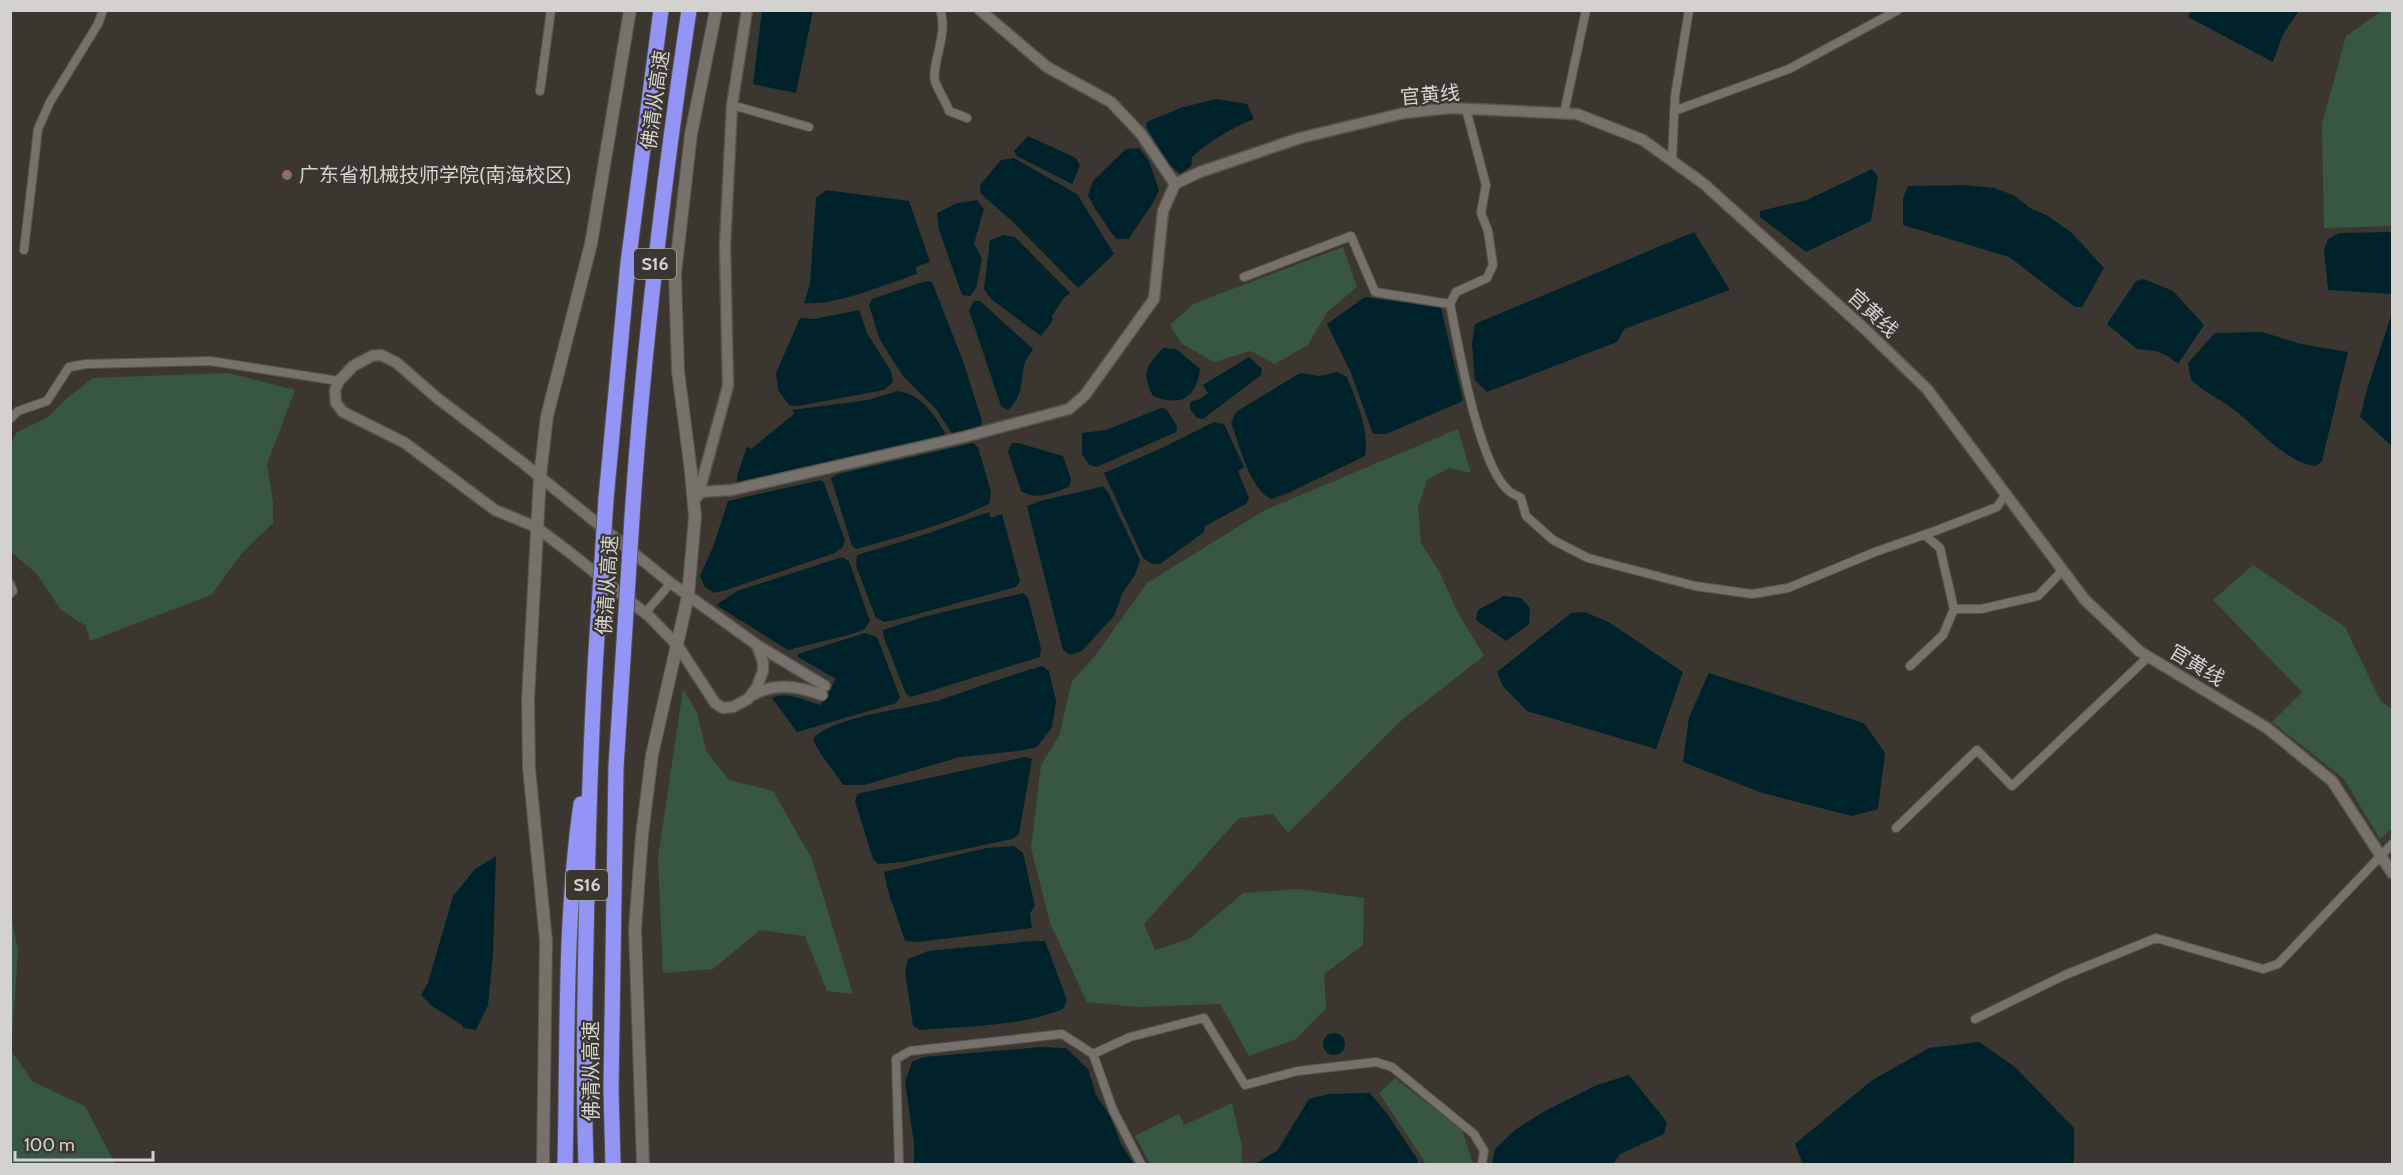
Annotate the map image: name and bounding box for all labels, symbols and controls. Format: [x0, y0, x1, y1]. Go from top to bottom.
street label: 佛清从高速 [636, 49, 674, 151]
street label: 官黄线 [1399, 80, 1461, 110]
place label: 广东省机械技师学院(南海校区) [299, 163, 572, 187]
marker: 广东省机械技师学院(南海校区) [280, 168, 294, 182]
road number: S16 [634, 249, 676, 279]
street label: 官黄线 [1843, 284, 1903, 342]
street label: 佛清从高速 [592, 534, 622, 636]
street label: 官黄线 [2165, 639, 2229, 691]
road number: S16 [566, 870, 608, 900]
street label: 佛清从高速 [579, 1021, 603, 1121]
scale bar [15, 1124, 153, 1162]
text: 100 m [24, 1134, 75, 1156]

